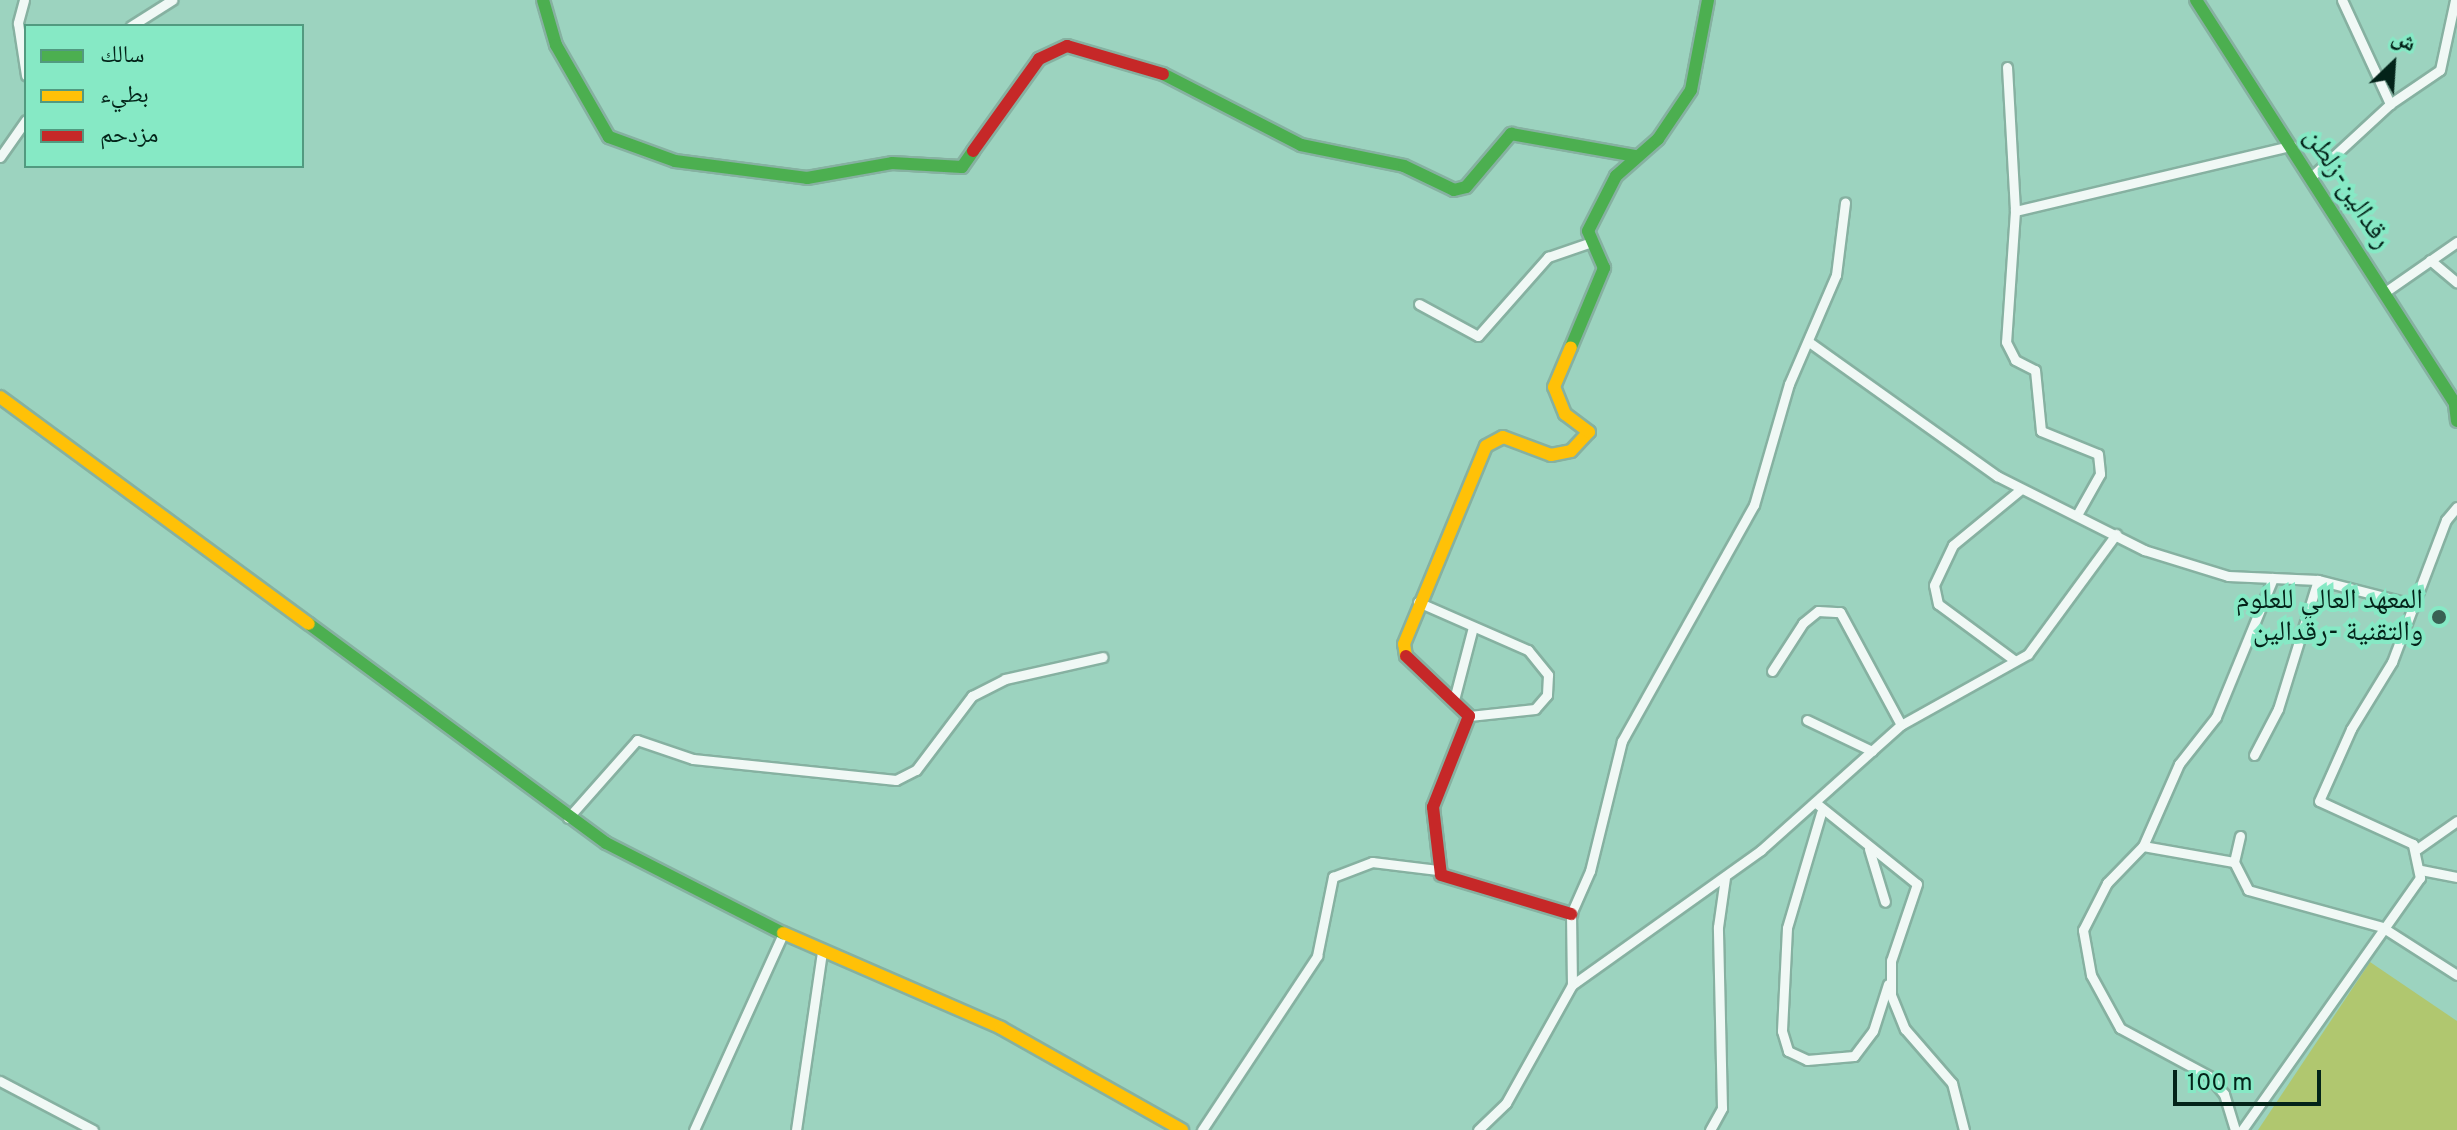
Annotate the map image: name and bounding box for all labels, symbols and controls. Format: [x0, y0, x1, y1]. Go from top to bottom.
legend [24, 24, 304, 168]
north arrow [2353, 24, 2433, 104]
text: ش [2387, 25, 2420, 59]
text: سالك [100, 41, 145, 71]
text: بطيء [100, 81, 149, 111]
text: مزدحم [100, 121, 159, 151]
street label: رقدالين-زلطن [2296, 122, 2398, 256]
place label: المعهد العالي للعلوم والتقنية -رقدالين [2236, 584, 2423, 650]
marker: المعهد العالي للعلوم والتقنية -رقدالين [2430, 608, 2448, 626]
scale bar [2177, 1054, 2325, 1104]
text: 100 m [2187, 1069, 2253, 1099]

